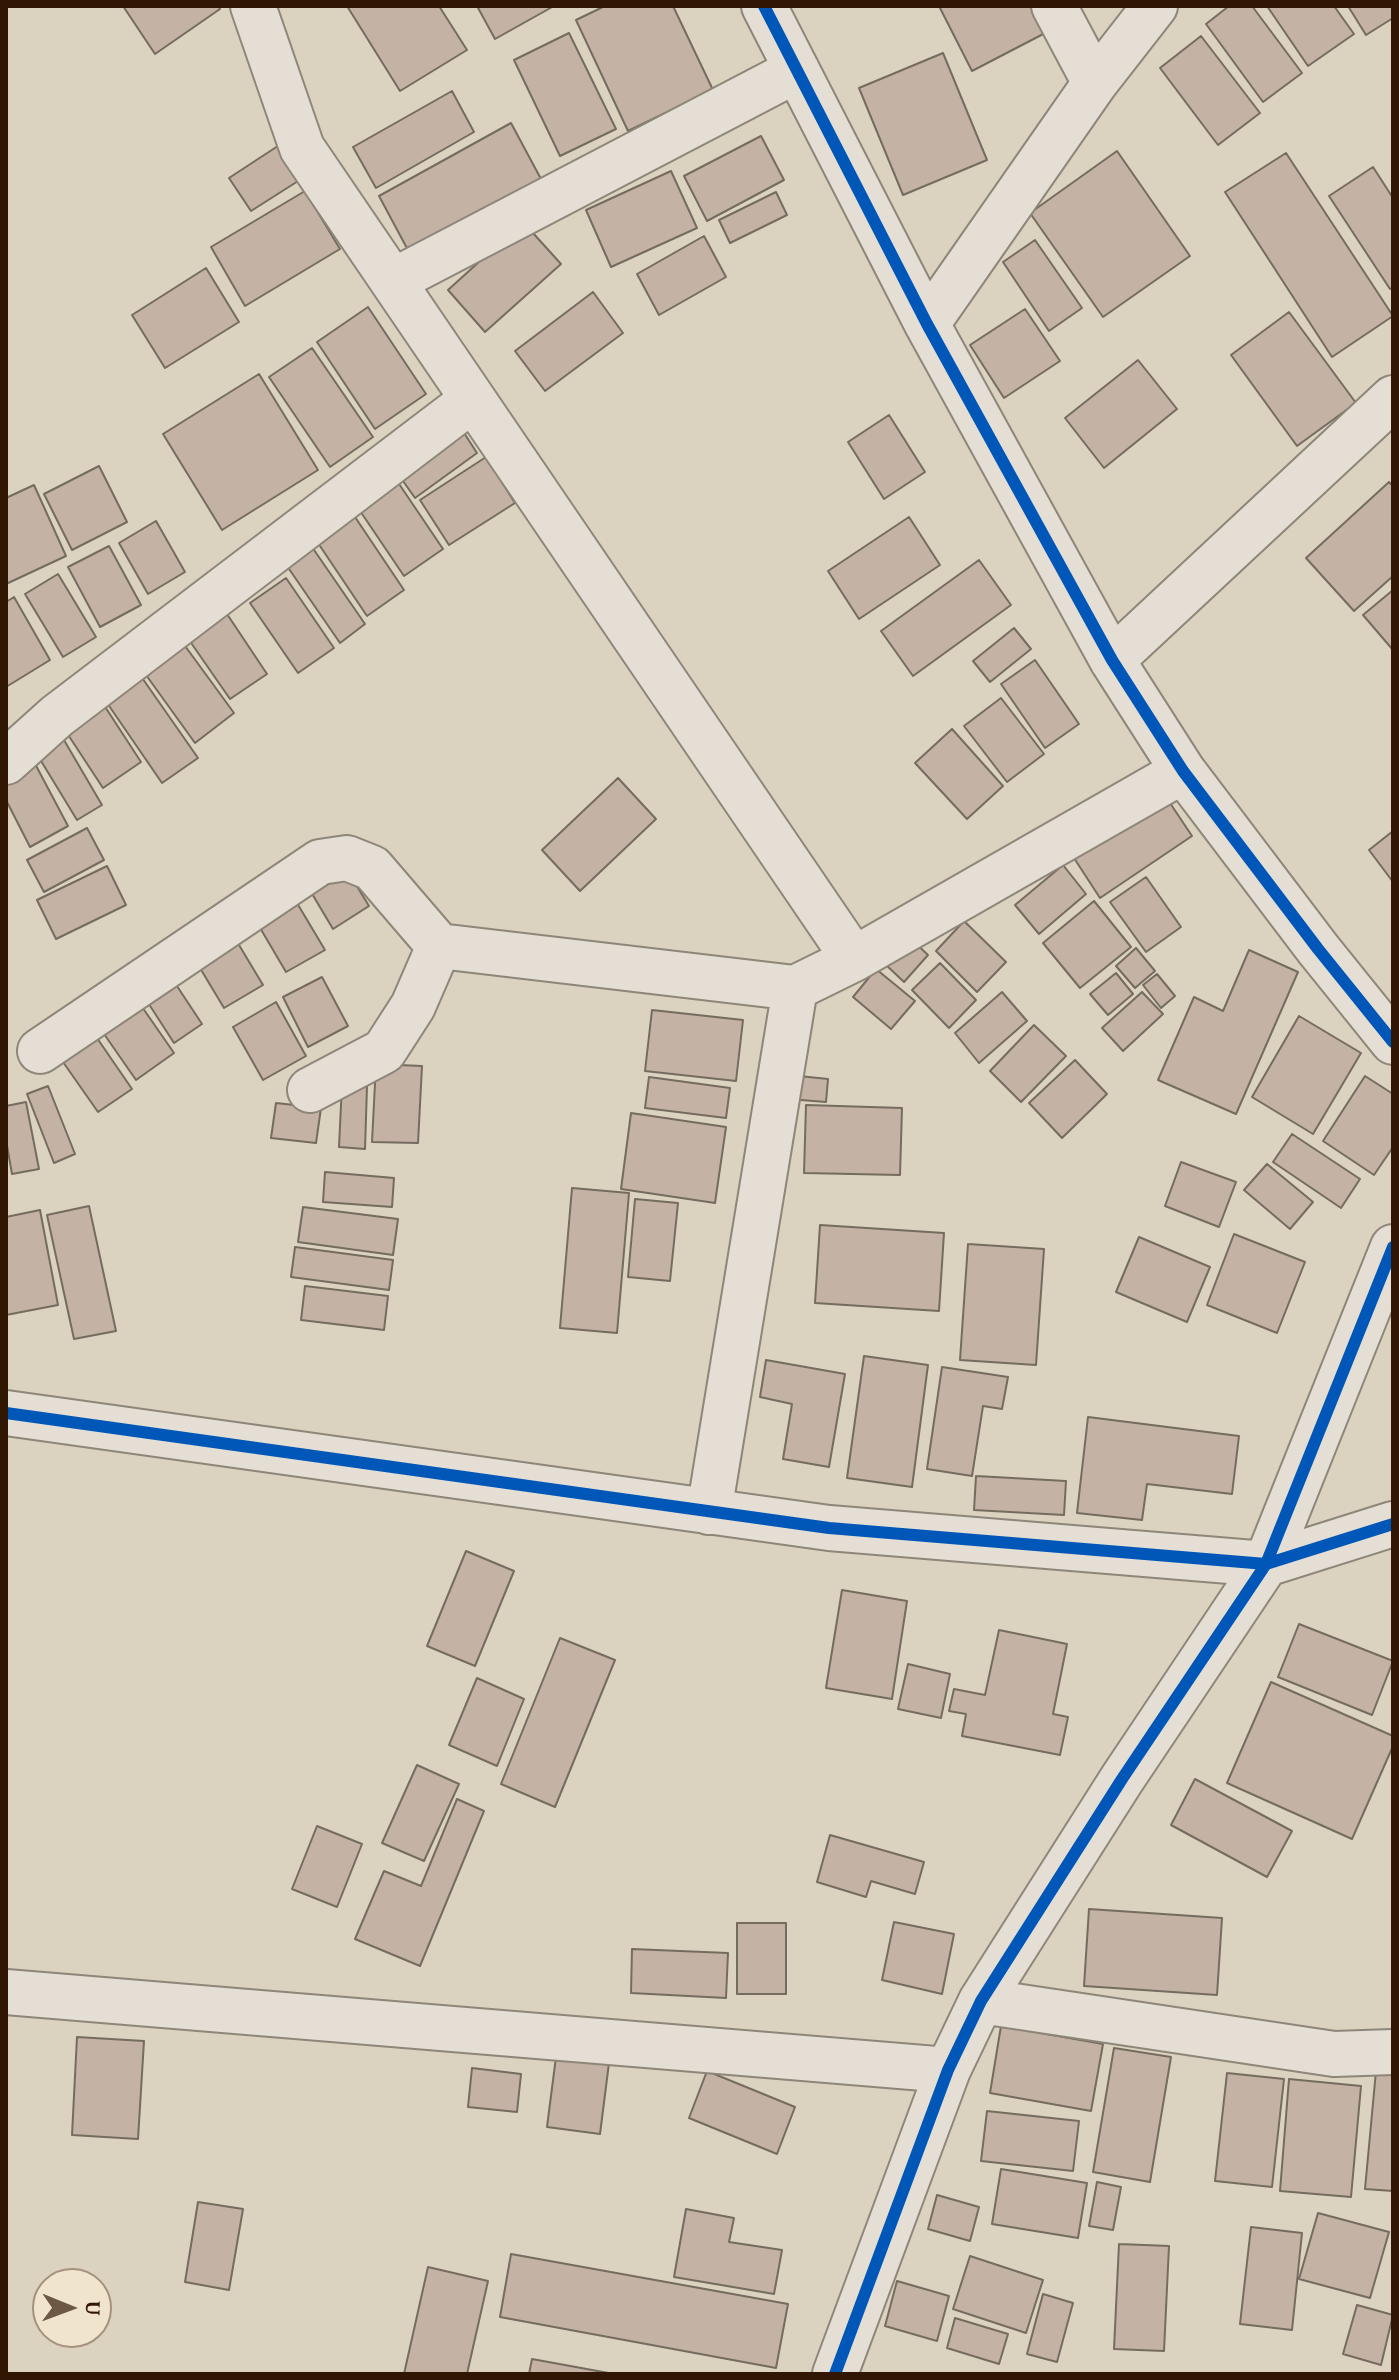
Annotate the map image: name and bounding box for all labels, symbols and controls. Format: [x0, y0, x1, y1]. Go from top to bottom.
north arrow [32, 2268, 112, 2348]
text: U [78, 2301, 110, 2316]

